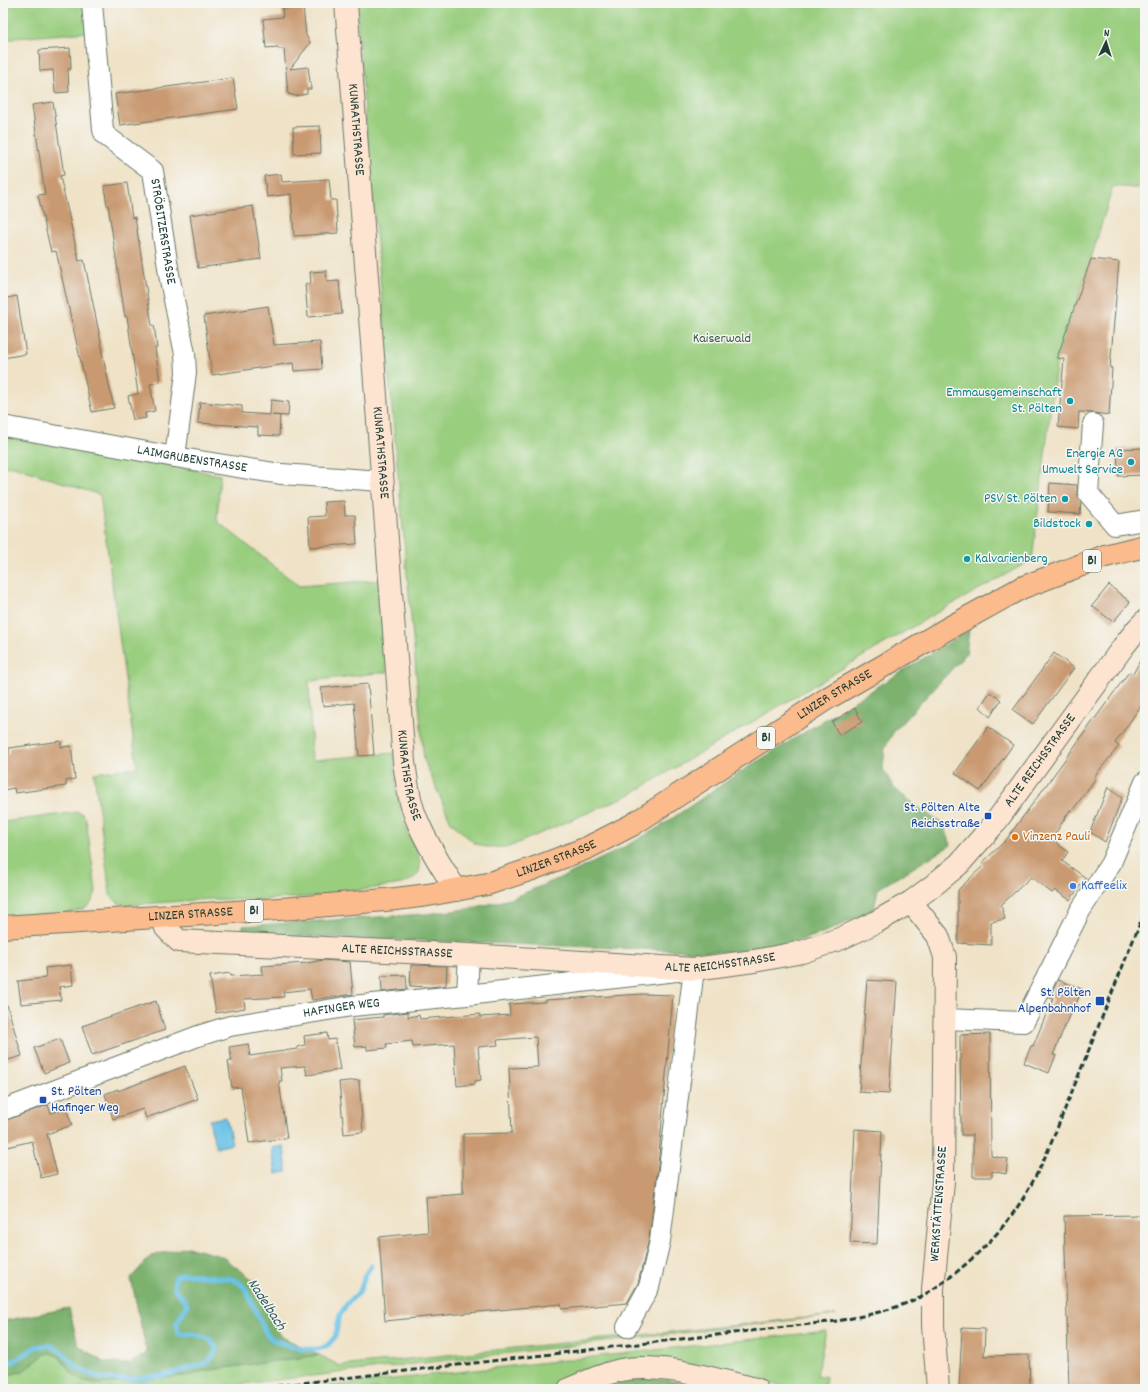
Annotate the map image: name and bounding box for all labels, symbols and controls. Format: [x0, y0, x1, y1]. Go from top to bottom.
north arrow [1086, 22, 1126, 62]
text: N [1103, 26, 1110, 42]
street label: KUNRATHSTRASSE [342, 83, 369, 177]
street label: STRÖBITZERSTRASSE [144, 177, 181, 287]
park label: Kaiserwald [693, 329, 751, 349]
place label: Emmausgemeinschaft St. Pölten [946, 383, 1062, 419]
marker: Emmausgemeinschaft St. Pölten [1065, 396, 1075, 406]
street label: KUNRATHSTRASSE [367, 406, 394, 500]
street label: LAIMGRUBENSTRASSE [135, 440, 249, 479]
place label: Energie AG Umwelt Service [1042, 444, 1123, 480]
marker: Energie AG Umwelt Service [1126, 457, 1136, 467]
place label: PSV St. Pölten [984, 489, 1057, 509]
marker: PSV St. Pölten [1060, 494, 1070, 504]
place label: Bildstock [1033, 514, 1081, 534]
marker: Bildstock [1084, 519, 1094, 529]
place label: Kalvarienberg [975, 549, 1048, 569]
road number: B1 [1083, 550, 1101, 572]
marker: Kalvarienberg [962, 554, 972, 564]
street label: LINZER STRASSE [793, 664, 877, 725]
street label: ALTE REICHSSTRASSE [999, 709, 1082, 812]
road number: B1 [757, 727, 775, 749]
street label: KUNRATHSTRASSE [392, 729, 427, 825]
place label: St. Pölten Alte Reichsstraße [904, 798, 980, 834]
marker: St. Pölten Alte Reichsstraße [983, 811, 993, 821]
place label: Vinzenz Pauli [1023, 827, 1091, 847]
marker: Vinzenz Pauli [1010, 832, 1020, 842]
street label: LINZER STRASSE [514, 834, 601, 884]
place label: Kaffeelix [1081, 876, 1127, 896]
marker: Kaffeelix [1068, 881, 1078, 891]
road number: B1 [245, 900, 263, 922]
street label: LINZER STRASSE [148, 902, 234, 927]
street label: ALTE REICHSSTRASSE [341, 939, 454, 964]
street label: ALTE REICHSSTRASSE [664, 947, 778, 979]
place label: St. Pölten Alpenbahnhof [1018, 983, 1092, 1019]
street label: HAFINGER WEG [302, 993, 381, 1024]
marker: St. Pölten Alpenbahnhof [1094, 995, 1106, 1007]
place label: St. Pölten Hafinger Weg [51, 1082, 119, 1118]
marker: St. Pölten Hafinger Weg [38, 1095, 48, 1105]
street label: WERKSTÄTTENSTRASSE [925, 1145, 953, 1263]
water label: Nadelbach [241, 1275, 292, 1336]

